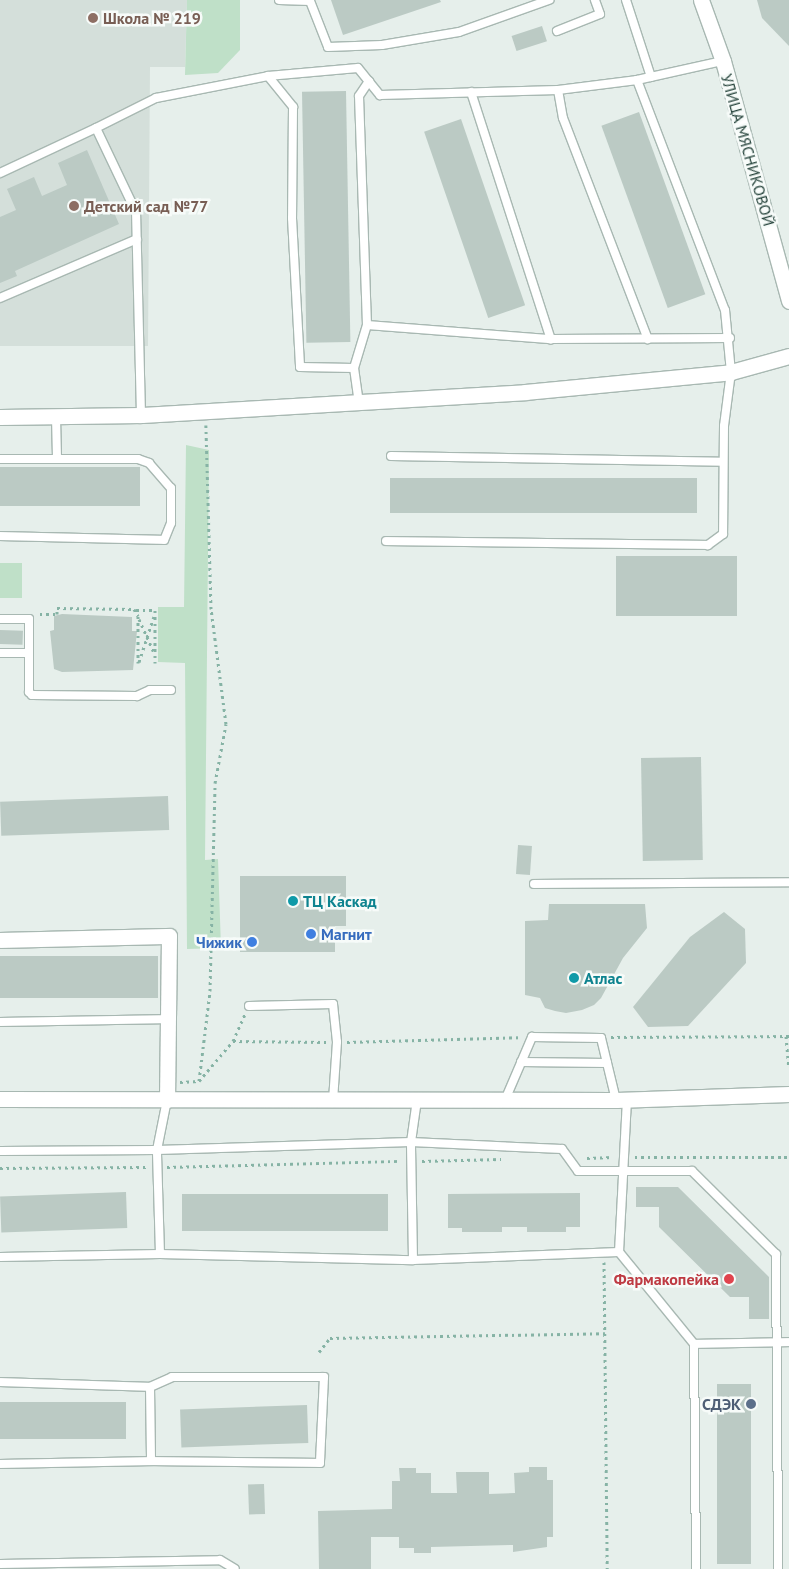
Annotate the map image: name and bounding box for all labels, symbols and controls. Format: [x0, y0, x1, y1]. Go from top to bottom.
place label: Школа № 219 [103, 8, 201, 28]
marker: Школа № 219 [87, 12, 99, 24]
street label: УЛИЦА МЯСНИКОВОЙ [717, 71, 779, 229]
place label: Детский сад №77 [84, 196, 208, 216]
marker: Детский сад №77 [68, 200, 80, 212]
place label: ТЦ Каскад [303, 891, 377, 911]
marker: ТЦ Каскад [287, 895, 299, 907]
place label: Магнит [321, 924, 372, 944]
marker: Магнит [305, 928, 317, 940]
place label: Чижик [196, 932, 242, 952]
marker: Чижик [246, 936, 258, 948]
place label: Атлас [584, 968, 622, 988]
marker: Атлас [568, 972, 580, 984]
place label: Фармакопейка [614, 1269, 719, 1289]
marker: Фармакопейка [723, 1273, 735, 1285]
place label: СДЭК [702, 1394, 741, 1414]
marker: СДЭК [745, 1398, 757, 1410]

